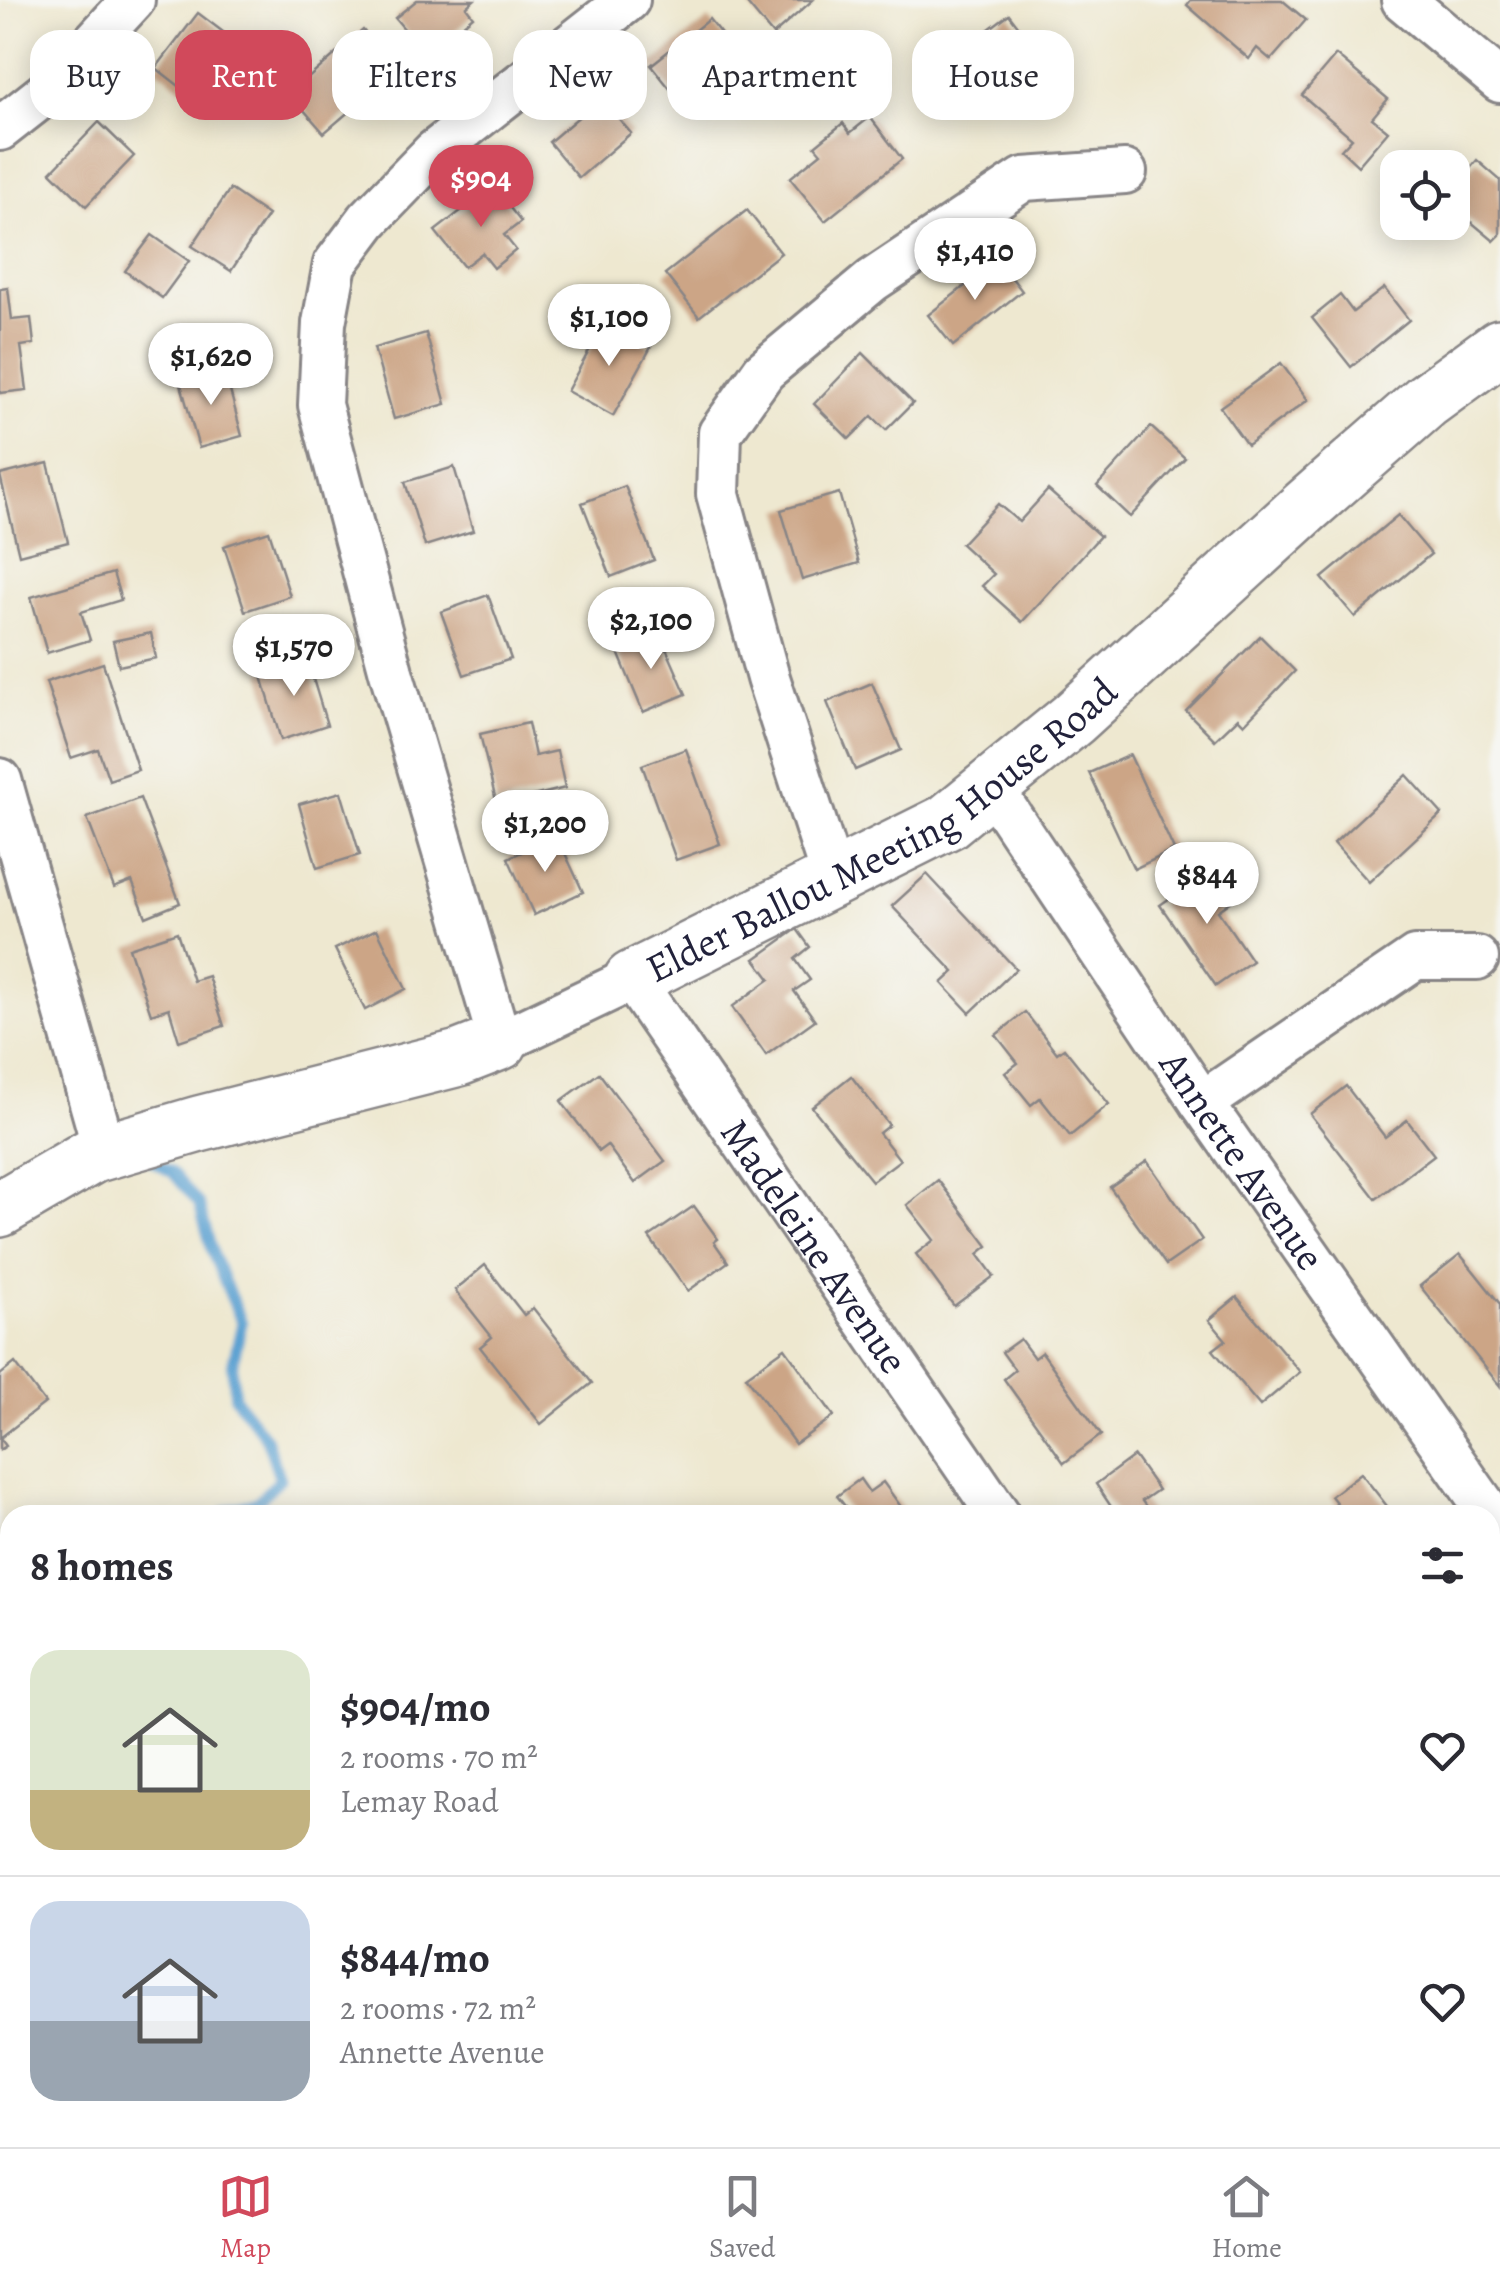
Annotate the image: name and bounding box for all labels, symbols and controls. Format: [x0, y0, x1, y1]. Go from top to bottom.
chip: Buy [30, 30, 155, 120]
chip: Rent [175, 30, 312, 120]
chip: Filters [332, 30, 493, 120]
chip: New [513, 30, 647, 120]
chip: Apartment [667, 30, 892, 120]
chip: House [912, 30, 1074, 120]
pin: $904 [422, 145, 540, 230]
map controls [1380, 150, 1470, 240]
button: locate [1380, 150, 1470, 240]
text: $904 [451, 155, 511, 199]
pin: $1,410 [894, 218, 1056, 303]
text: $1,410 [936, 228, 1014, 272]
pin: $1,100 [528, 284, 690, 369]
text: $1,100 [570, 294, 648, 338]
pin: $1,620 [130, 323, 292, 408]
text: $1,620 [170, 333, 252, 377]
pin: $2,100 [570, 587, 732, 672]
text: $2,100 [610, 597, 692, 641]
pin: $1,570 [213, 614, 375, 699]
text: $1,570 [255, 624, 333, 668]
street label: Elder Ballou Meeting House Road [636, 664, 1129, 995]
pin: $1,200 [464, 790, 626, 875]
text: $1,200 [504, 800, 586, 844]
pin: $844 [1148, 842, 1266, 927]
text: $844 [1177, 852, 1237, 896]
street label: Annette Avenue [1146, 1039, 1338, 1281]
street label: Madeleine Avenue [708, 1108, 921, 1384]
text: 8 homes [30, 1537, 174, 1594]
icon: filters [1415, 1538, 1470, 1593]
text: $904/mo [340, 1678, 491, 1735]
icon: home [110, 1690, 230, 1810]
icon: heart [1415, 1723, 1470, 1778]
text: 2 rooms · 70 m² [340, 1735, 538, 1779]
text: Lemay Road [340, 1779, 499, 1823]
text: $844/mo [340, 1929, 490, 1986]
icon: home [110, 1941, 230, 2061]
icon: heart [1415, 1974, 1470, 2029]
text: 2 rooms · 72 m² [340, 1986, 536, 2030]
text: Annette Avenue [340, 2030, 545, 2074]
tab: Map [218, 2169, 273, 2267]
tab: Saved [709, 2169, 776, 2267]
tab: Home [1212, 2169, 1282, 2267]

